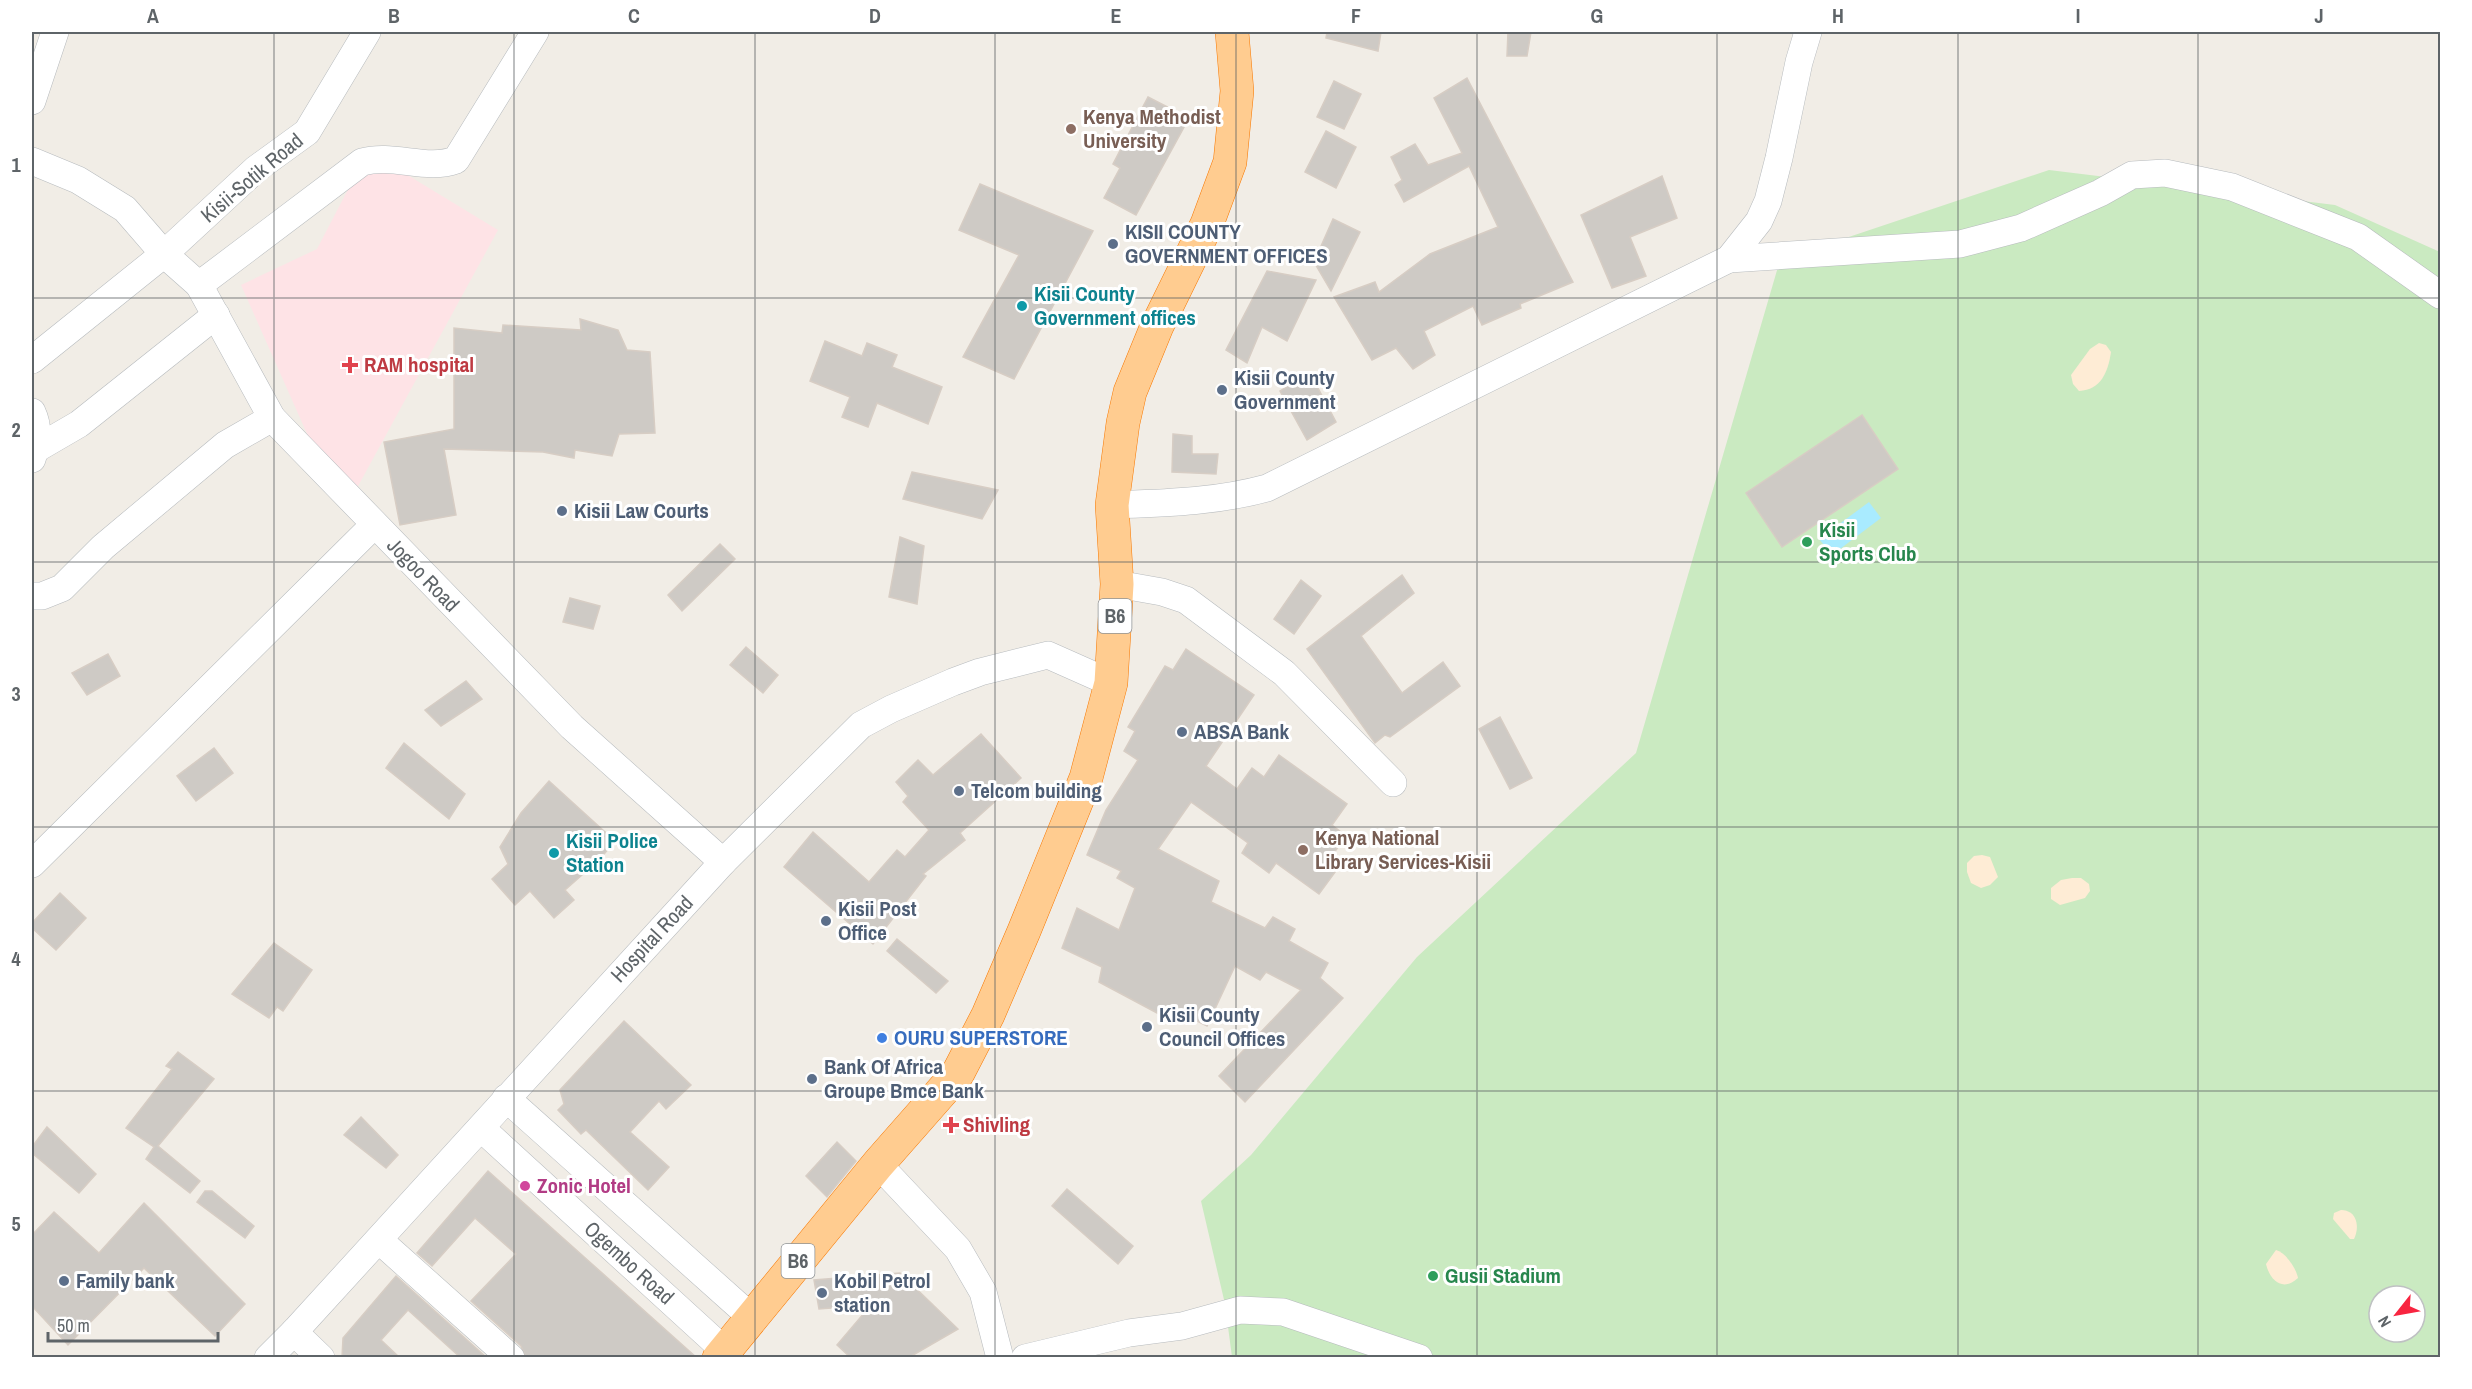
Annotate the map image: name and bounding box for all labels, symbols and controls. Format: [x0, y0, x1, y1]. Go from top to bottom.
text: A [147, 2, 159, 29]
text: B [388, 2, 400, 29]
text: C [628, 2, 640, 29]
text: D [869, 2, 881, 29]
text: E [1111, 2, 1122, 29]
text: F [1351, 2, 1361, 29]
text: G [1591, 2, 1603, 29]
text: H [1832, 2, 1844, 29]
text: I [2076, 2, 2080, 29]
text: J [2314, 2, 2324, 29]
place label: Kenya Methodist University [1083, 102, 1221, 155]
marker: Kenya Methodist University [1064, 122, 1078, 136]
street label: Kisii-Sotik Road [194, 126, 309, 229]
text: 1 [11, 151, 21, 178]
place label: KISII COUNTY GOVERNMENT OFFICES [1125, 217, 1328, 270]
marker: KISII COUNTY GOVERNMENT OFFICES [1106, 237, 1120, 251]
place label: Kisii County Government offices [1034, 279, 1196, 332]
marker: Kisii County Government offices [1015, 299, 1029, 313]
place label: RAM hospital [364, 350, 474, 379]
marker: RAM hospital [341, 356, 359, 374]
place label: Kisii County Government [1234, 363, 1336, 416]
marker: Kisii County Government [1215, 383, 1229, 397]
text: 2 [11, 416, 21, 443]
place label: Kisii Law Courts [574, 496, 709, 525]
marker: Kisii Law Courts [555, 504, 569, 518]
place label: Kisii Sports Club [1819, 515, 1917, 568]
street label: Jogoo Road [381, 531, 466, 618]
marker: Kisii Sports Club [1800, 535, 1814, 549]
road number: B6 [1098, 599, 1132, 633]
text: 3 [11, 680, 21, 707]
place label: ABSA Bank [1194, 717, 1289, 746]
marker: ABSA Bank [1175, 725, 1189, 739]
place label: Telcom building [971, 776, 1102, 805]
marker: Telcom building [952, 784, 966, 798]
place label: Kenya National Library Services-Kisii [1315, 823, 1491, 876]
place label: Kisii Police Station [566, 826, 658, 879]
marker: Kenya National Library Services-Kisii [1296, 843, 1310, 857]
marker: Kisii Police Station [547, 846, 561, 860]
street label: Hospital Road [604, 889, 699, 988]
place label: Kisii Post Office [838, 894, 917, 947]
marker: Kisii Post Office [819, 914, 833, 928]
text: 4 [11, 945, 21, 972]
place label: Kisii County Council Offices [1159, 1000, 1285, 1053]
marker: Kisii County Council Offices [1140, 1020, 1154, 1034]
place label: OURU SUPERSTORE [894, 1023, 1068, 1052]
marker: OURU SUPERSTORE [875, 1031, 889, 1045]
place label: Bank Of Africa Groupe Bmce Bank [824, 1052, 984, 1105]
marker: Bank Of Africa Groupe Bmce Bank [805, 1072, 819, 1086]
place label: Shivling [963, 1110, 1030, 1139]
marker: Shivling [944, 1118, 958, 1132]
place label: Zonic Hotel [537, 1171, 631, 1200]
marker: Zonic Hotel [518, 1179, 532, 1193]
text: 5 [11, 1210, 21, 1237]
street label: Ogembo Road [578, 1214, 681, 1311]
road number: B6 [782, 1244, 814, 1278]
place label: Gusii Stadium [1445, 1261, 1561, 1290]
place label: Family bank [76, 1266, 175, 1295]
place label: Kobil Petrol station [834, 1266, 931, 1319]
marker: Gusii Stadium [1426, 1269, 1440, 1283]
marker: Family bank [57, 1274, 71, 1288]
north arrow [2367, 1284, 2427, 1344]
marker: Kobil Petrol station [815, 1286, 829, 1300]
scale bar [48, 1305, 218, 1343]
text: N [2372, 1312, 2396, 1331]
text: 50 m [57, 1313, 90, 1338]

